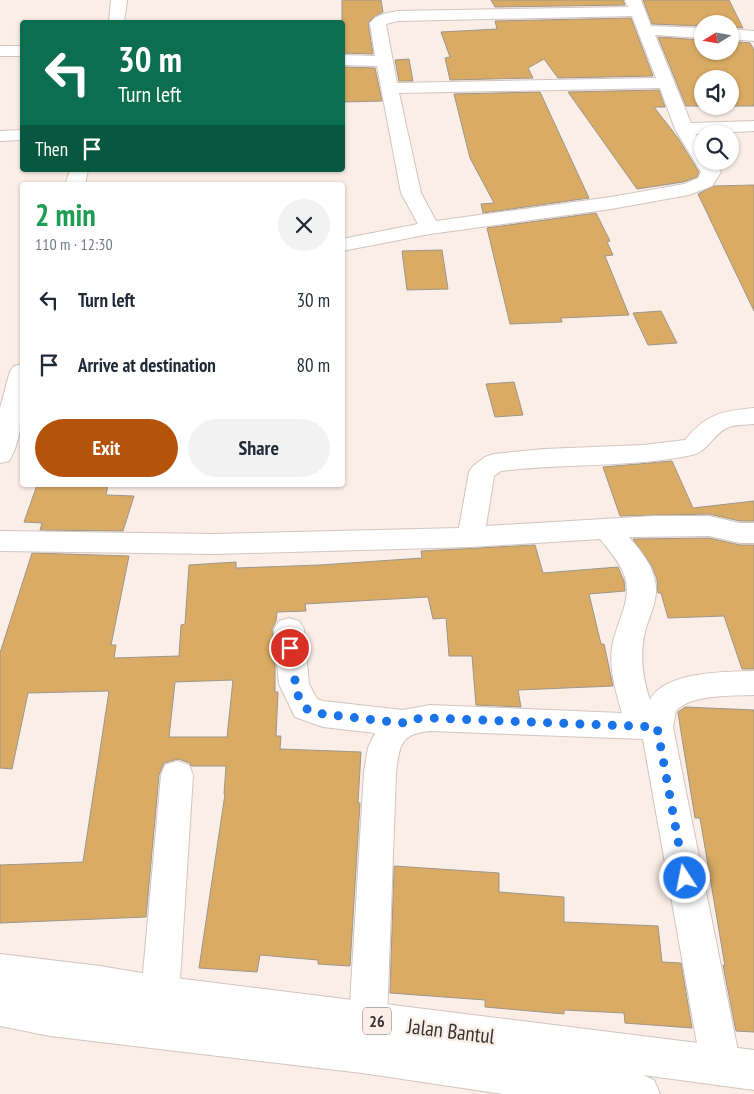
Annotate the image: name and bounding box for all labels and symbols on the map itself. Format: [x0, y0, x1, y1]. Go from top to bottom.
north arrow [694, 15, 739, 60]
pin [269, 627, 311, 669]
position arrow [658, 851, 710, 903]
road number: 26 [363, 1008, 391, 1034]
street label: Jalan Bantul [405, 1012, 496, 1050]

